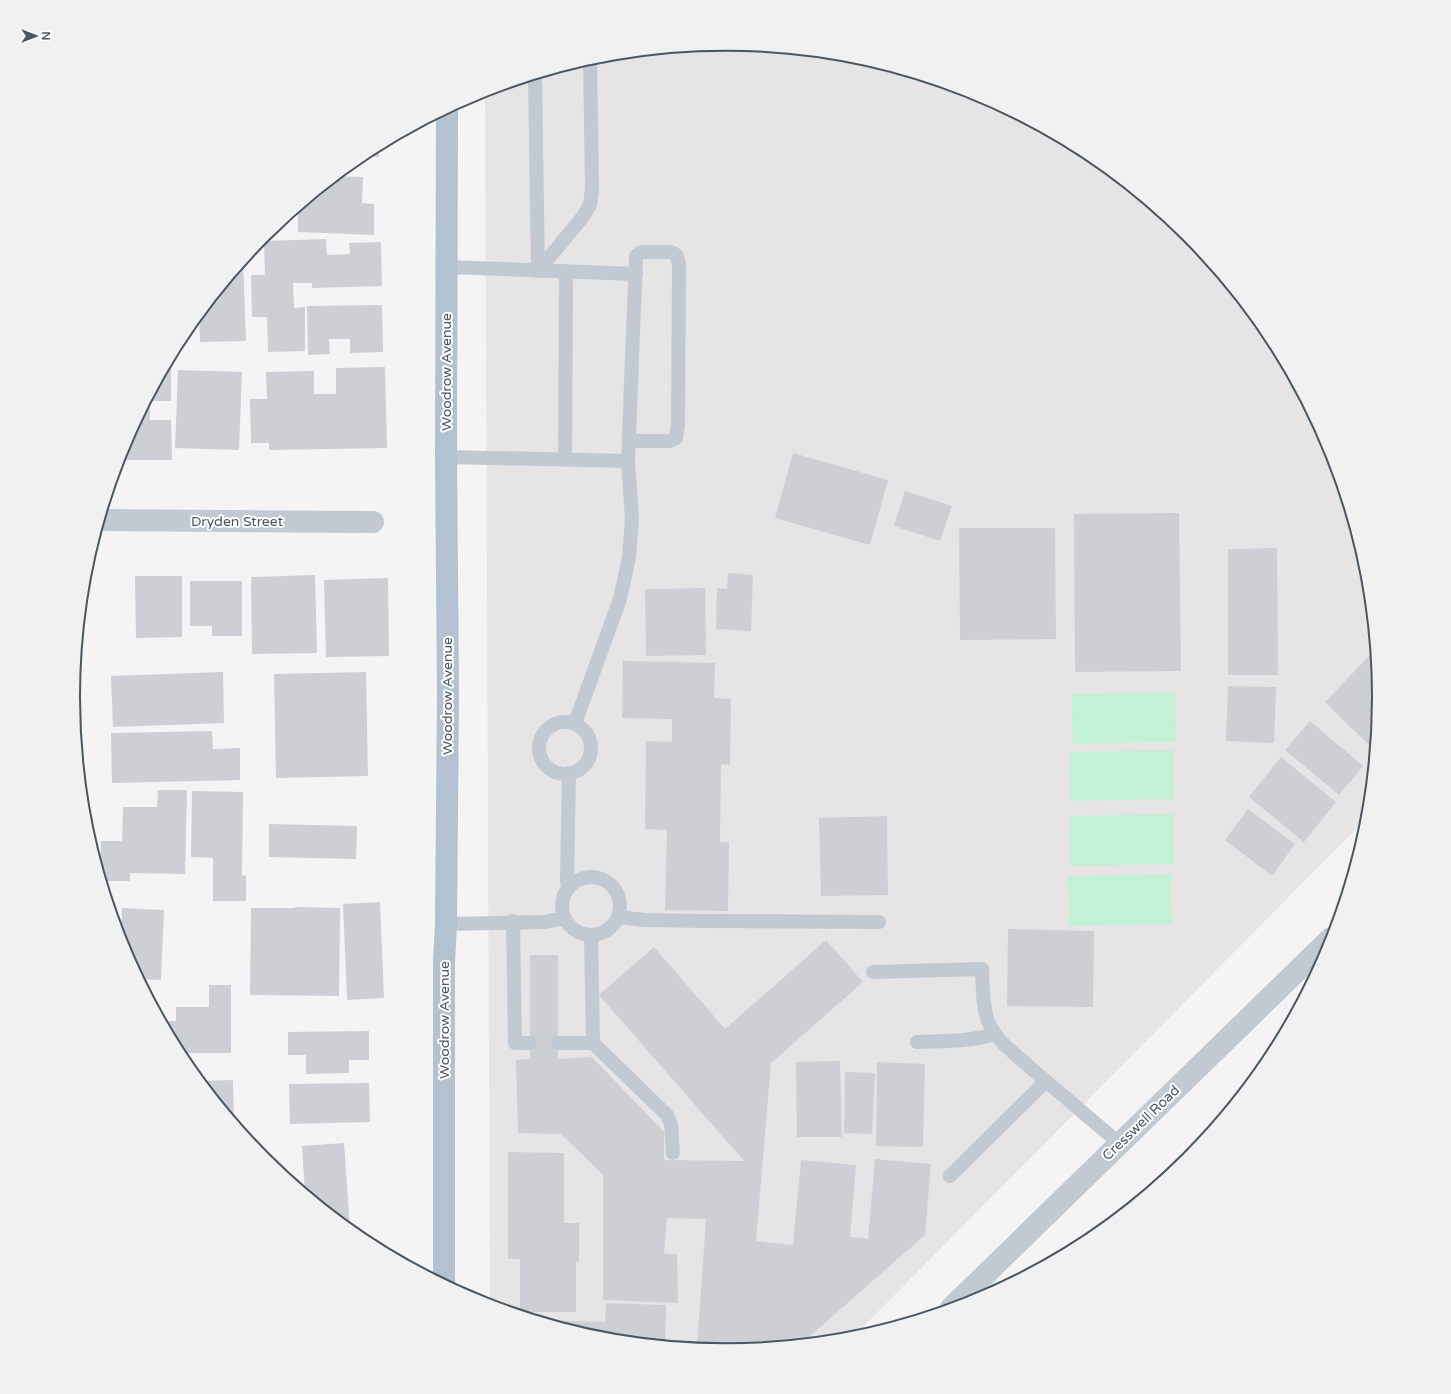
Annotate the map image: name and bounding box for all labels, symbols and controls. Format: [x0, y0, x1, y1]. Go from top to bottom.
north arrow [16, 16, 56, 56]
text: N [39, 32, 52, 40]
street label: Woodrow Avenue [438, 313, 455, 431]
street label: Dryden Street [191, 513, 284, 530]
street label: Woodrow Avenue [439, 637, 456, 755]
street label: Woodrow Avenue [436, 961, 453, 1079]
street label: Cresswell Road [1099, 1082, 1183, 1164]

